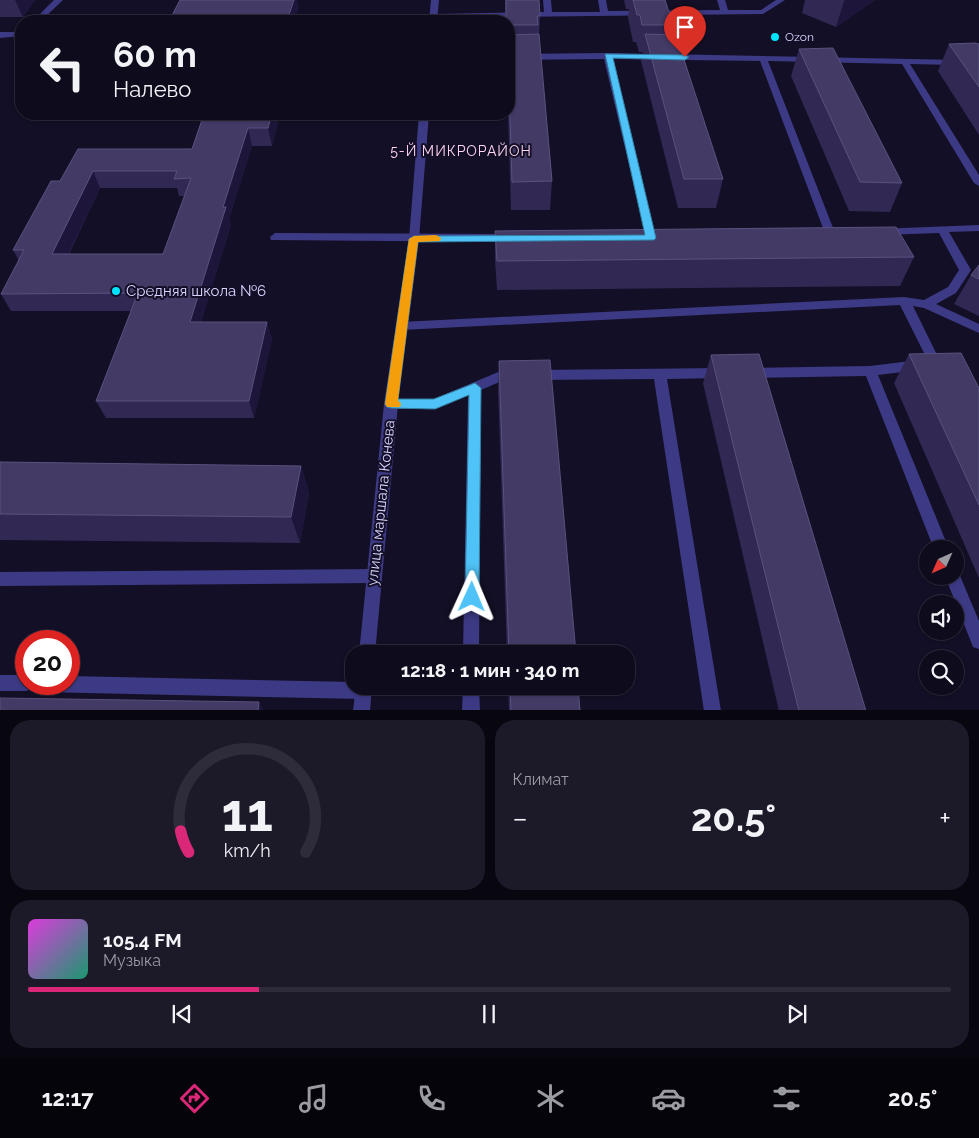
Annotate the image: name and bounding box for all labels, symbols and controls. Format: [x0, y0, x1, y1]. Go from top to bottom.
pin [664, 6, 706, 57]
icon: arrive [671, 13, 699, 41]
place label: Ozon [785, 30, 814, 44]
marker: Ozon [769, 31, 781, 43]
text: 60 m [113, 34, 197, 75]
icon: left [30, 35, 95, 100]
text: Налево [113, 76, 191, 102]
district label: 5-Й МИКРОРАЙОН [390, 142, 532, 159]
place label: Средняя школа №6 [126, 282, 266, 300]
marker: Средняя школа №6 [110, 285, 122, 297]
street label: улица маршала Конева [363, 419, 399, 587]
north arrow [919, 540, 964, 585]
map controls [919, 540, 964, 695]
position arrow [445, 570, 497, 622]
button: sound [919, 595, 964, 640]
speed limit sign: 20 [15, 630, 80, 695]
button: search [919, 650, 964, 695]
text: 12:18 · 1 мин · 340 m [401, 659, 579, 681]
text: Климат [513, 770, 569, 789]
text: 11 [222, 782, 273, 843]
text: 20.5° [691, 795, 776, 840]
text: − [513, 802, 528, 835]
text: + [939, 802, 951, 835]
text: km/h [224, 840, 271, 861]
text: 105.4 FM [103, 929, 182, 951]
text: Музыка [103, 951, 161, 970]
icon: previous [168, 1000, 196, 1028]
icon: pause [475, 1000, 503, 1028]
icon: next [783, 1000, 811, 1028]
icon: directions [177, 1081, 212, 1116]
icon: music [296, 1081, 331, 1116]
icon: phone [414, 1081, 449, 1116]
icon: climate [533, 1081, 568, 1116]
icon: car [651, 1081, 686, 1116]
icon: filters [769, 1081, 804, 1116]
text: 12:17 [42, 1085, 94, 1111]
text: 20.5° [888, 1085, 937, 1111]

